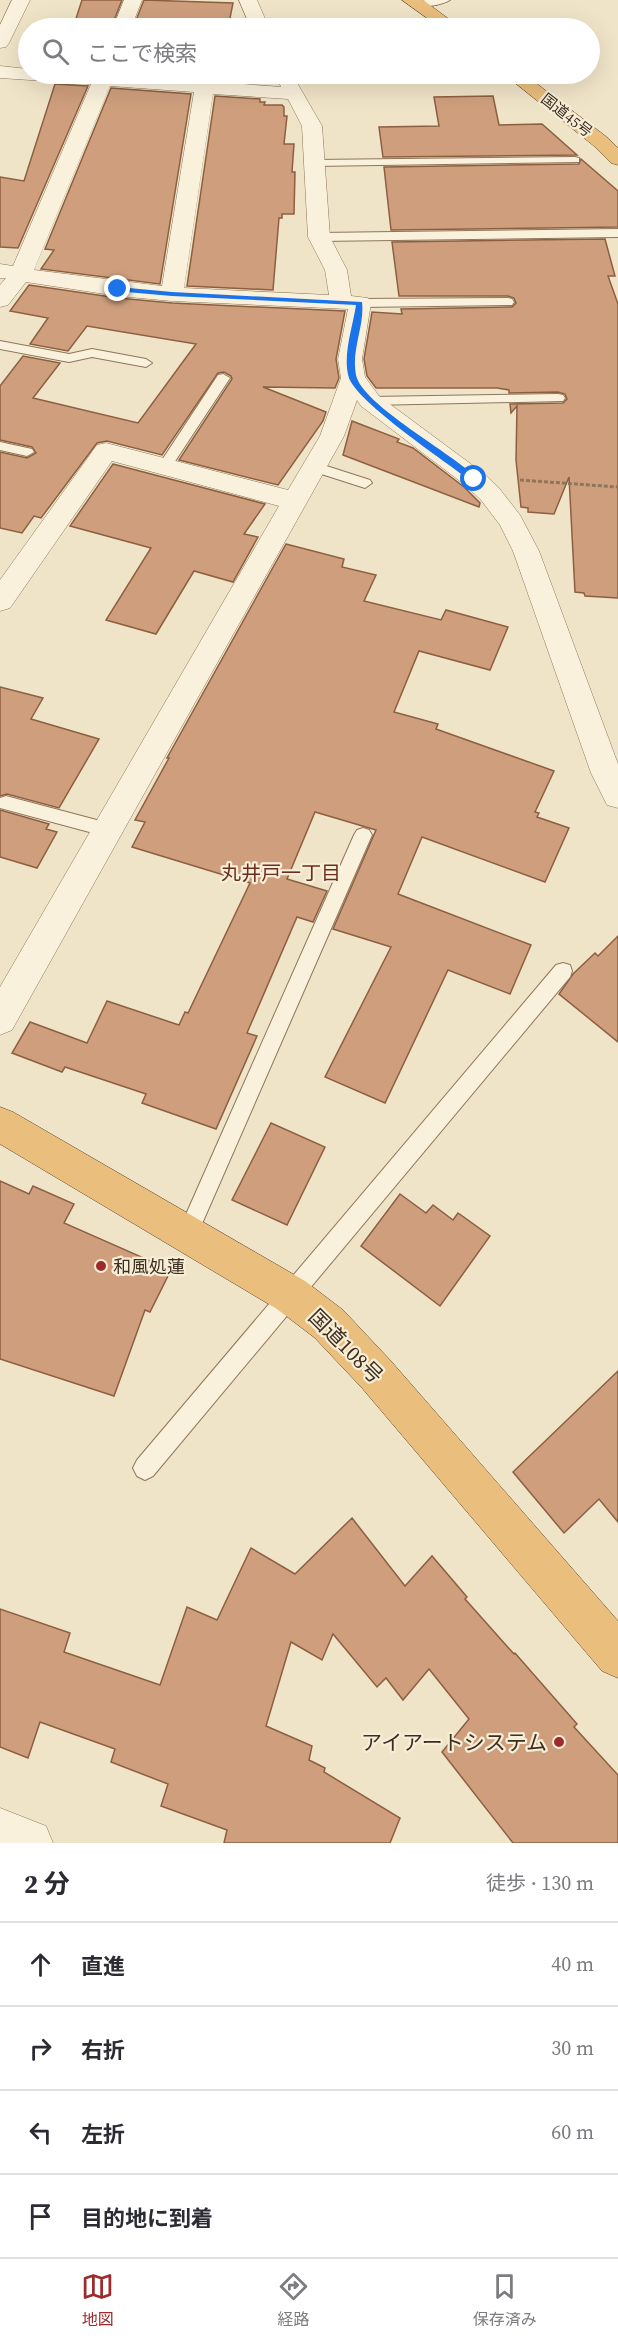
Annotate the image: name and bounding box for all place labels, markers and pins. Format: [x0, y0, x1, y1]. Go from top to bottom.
place label: 和風処蓮 [113, 1254, 185, 1279]
marker: 和風処蓮 [94, 1259, 108, 1273]
place label: アイアートシステム [361, 1728, 547, 1757]
marker: アイアートシステム [552, 1735, 566, 1749]

